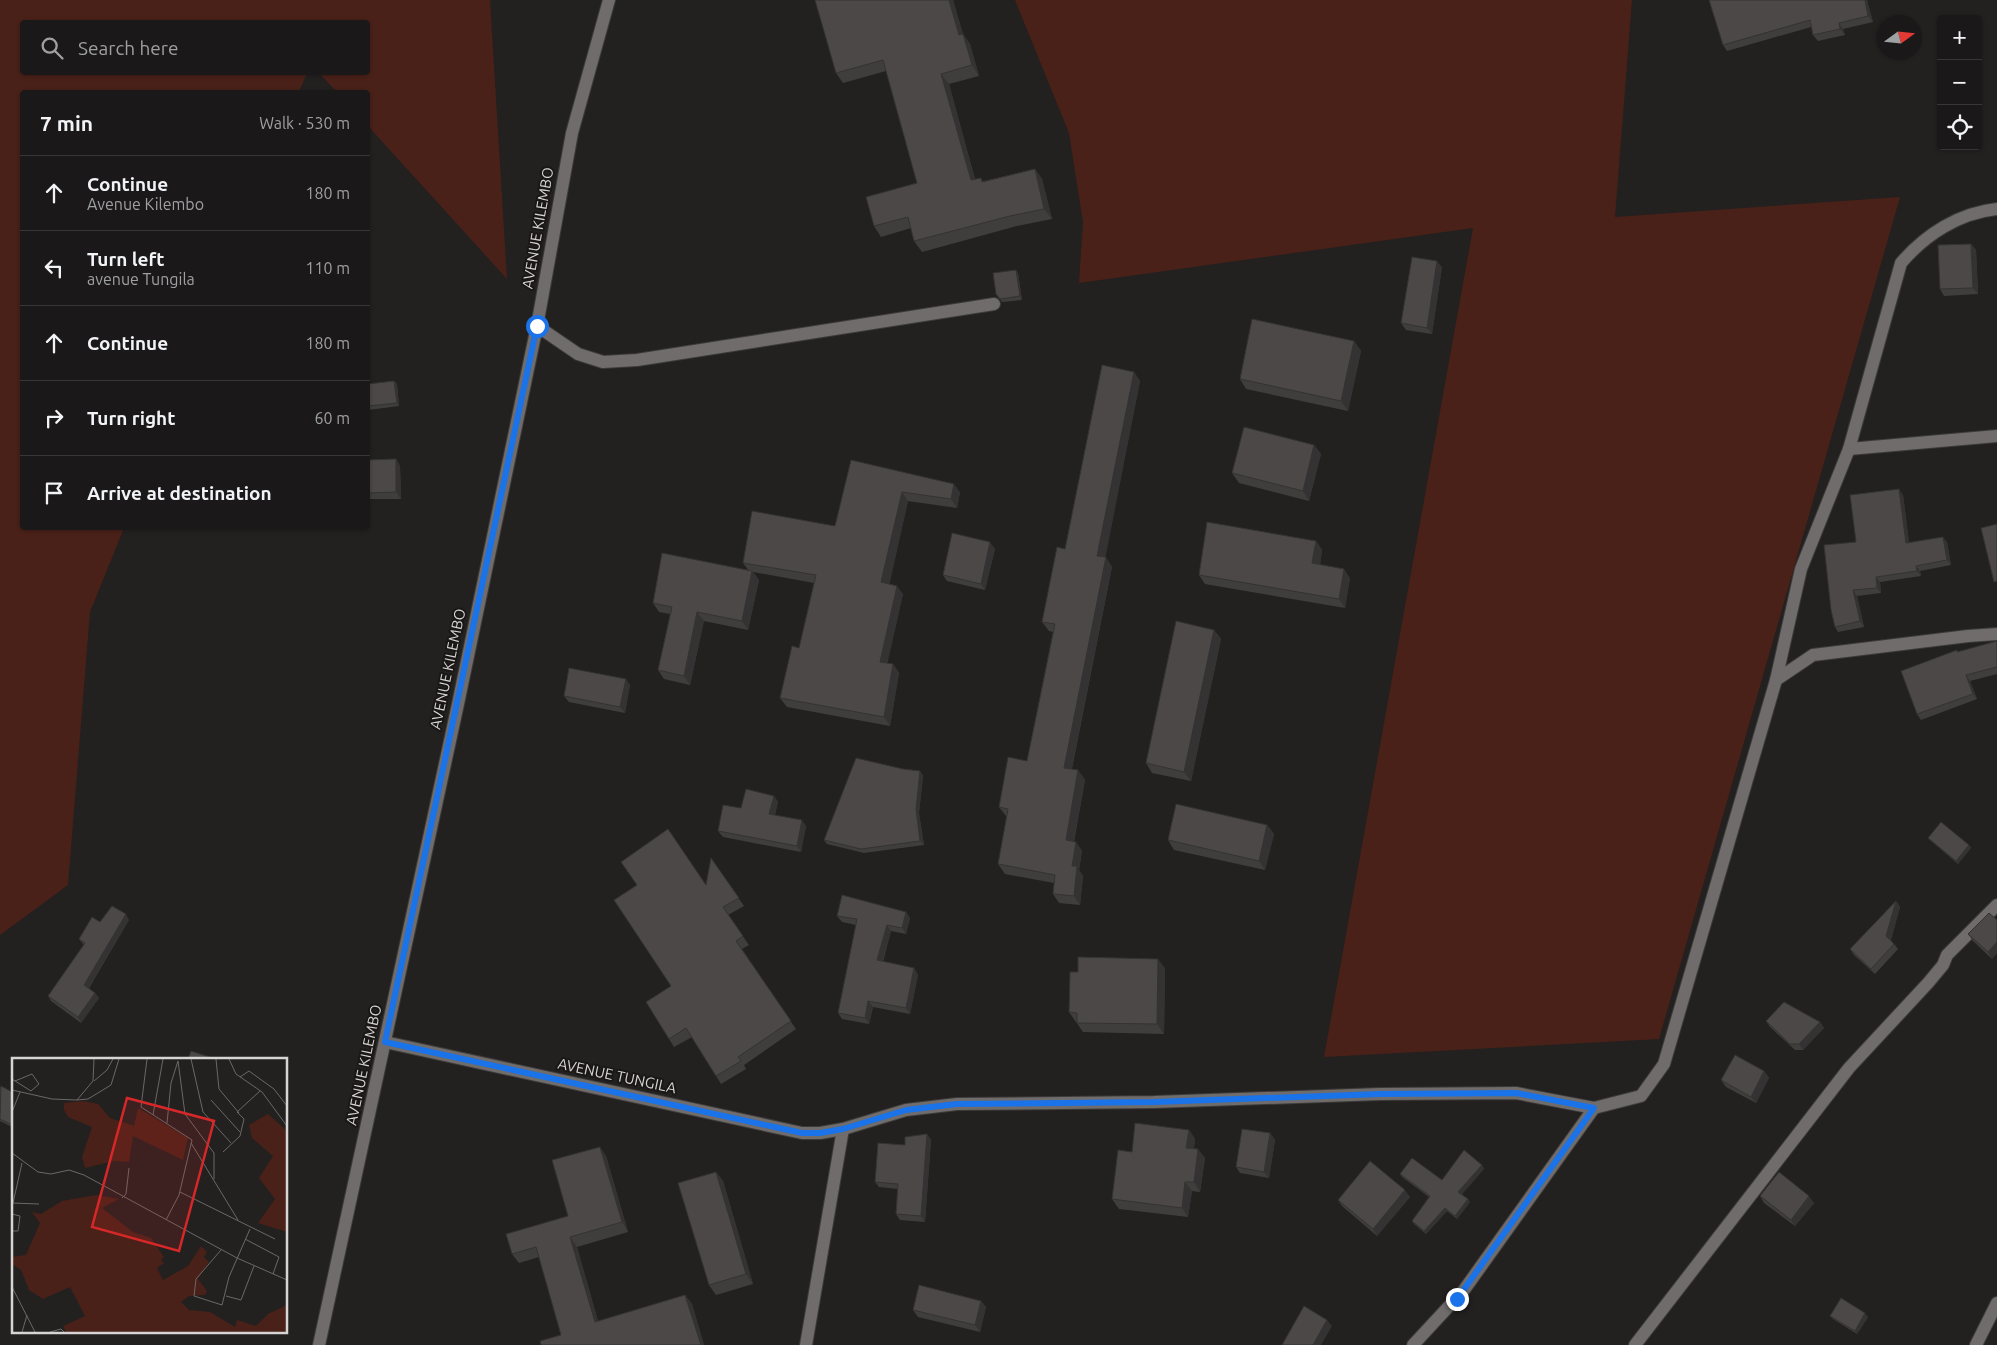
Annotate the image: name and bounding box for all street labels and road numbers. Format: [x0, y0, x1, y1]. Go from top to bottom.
street label: AVENUE KILEMBO [518, 166, 557, 290]
street label: AVENUE KILEMBO [426, 607, 469, 731]
street label: AVENUE KILEMBO [342, 1003, 385, 1127]
street label: AVENUE TUNGILA [556, 1055, 678, 1096]

